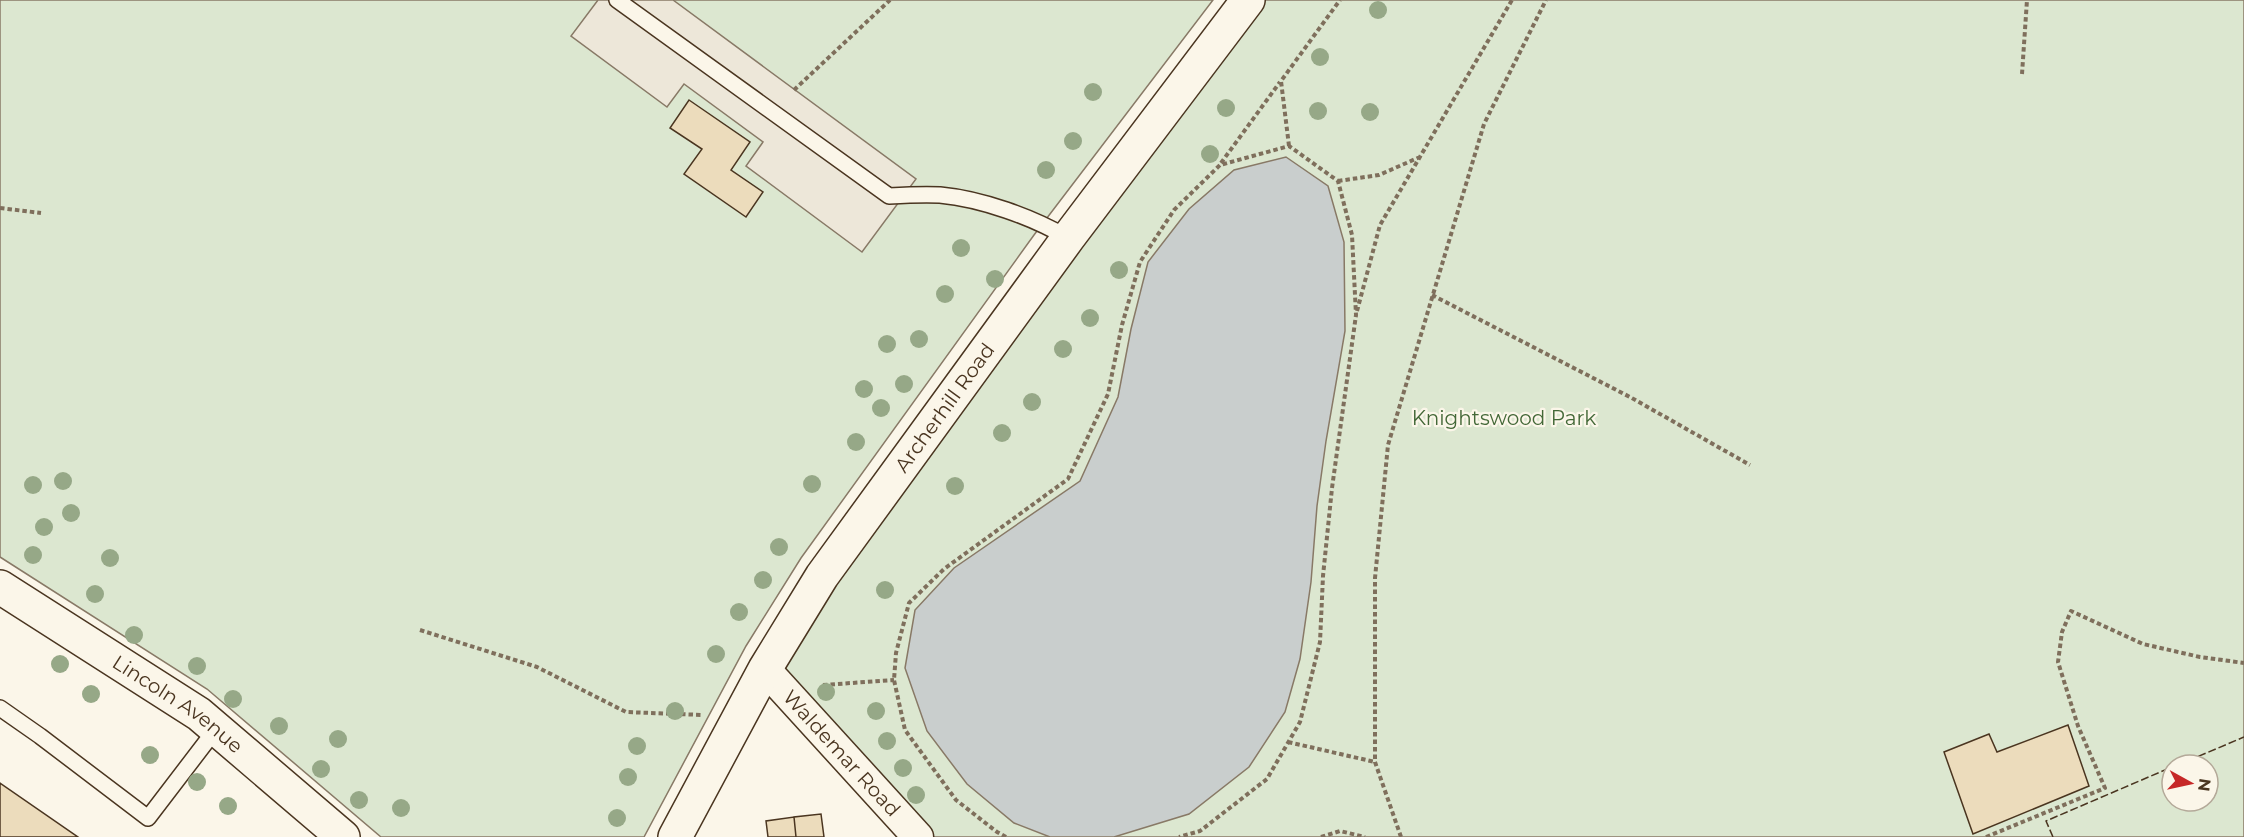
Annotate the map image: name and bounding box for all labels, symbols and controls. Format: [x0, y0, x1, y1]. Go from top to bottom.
street label: Archerhill Road [890, 338, 1000, 477]
park label: Knightswood Park [1412, 406, 1596, 430]
street label: Lincoln Avenue [108, 650, 248, 758]
street label: Waldemar Road [778, 685, 905, 821]
north arrow [2160, 753, 2220, 813]
text: N [2194, 777, 2215, 793]

